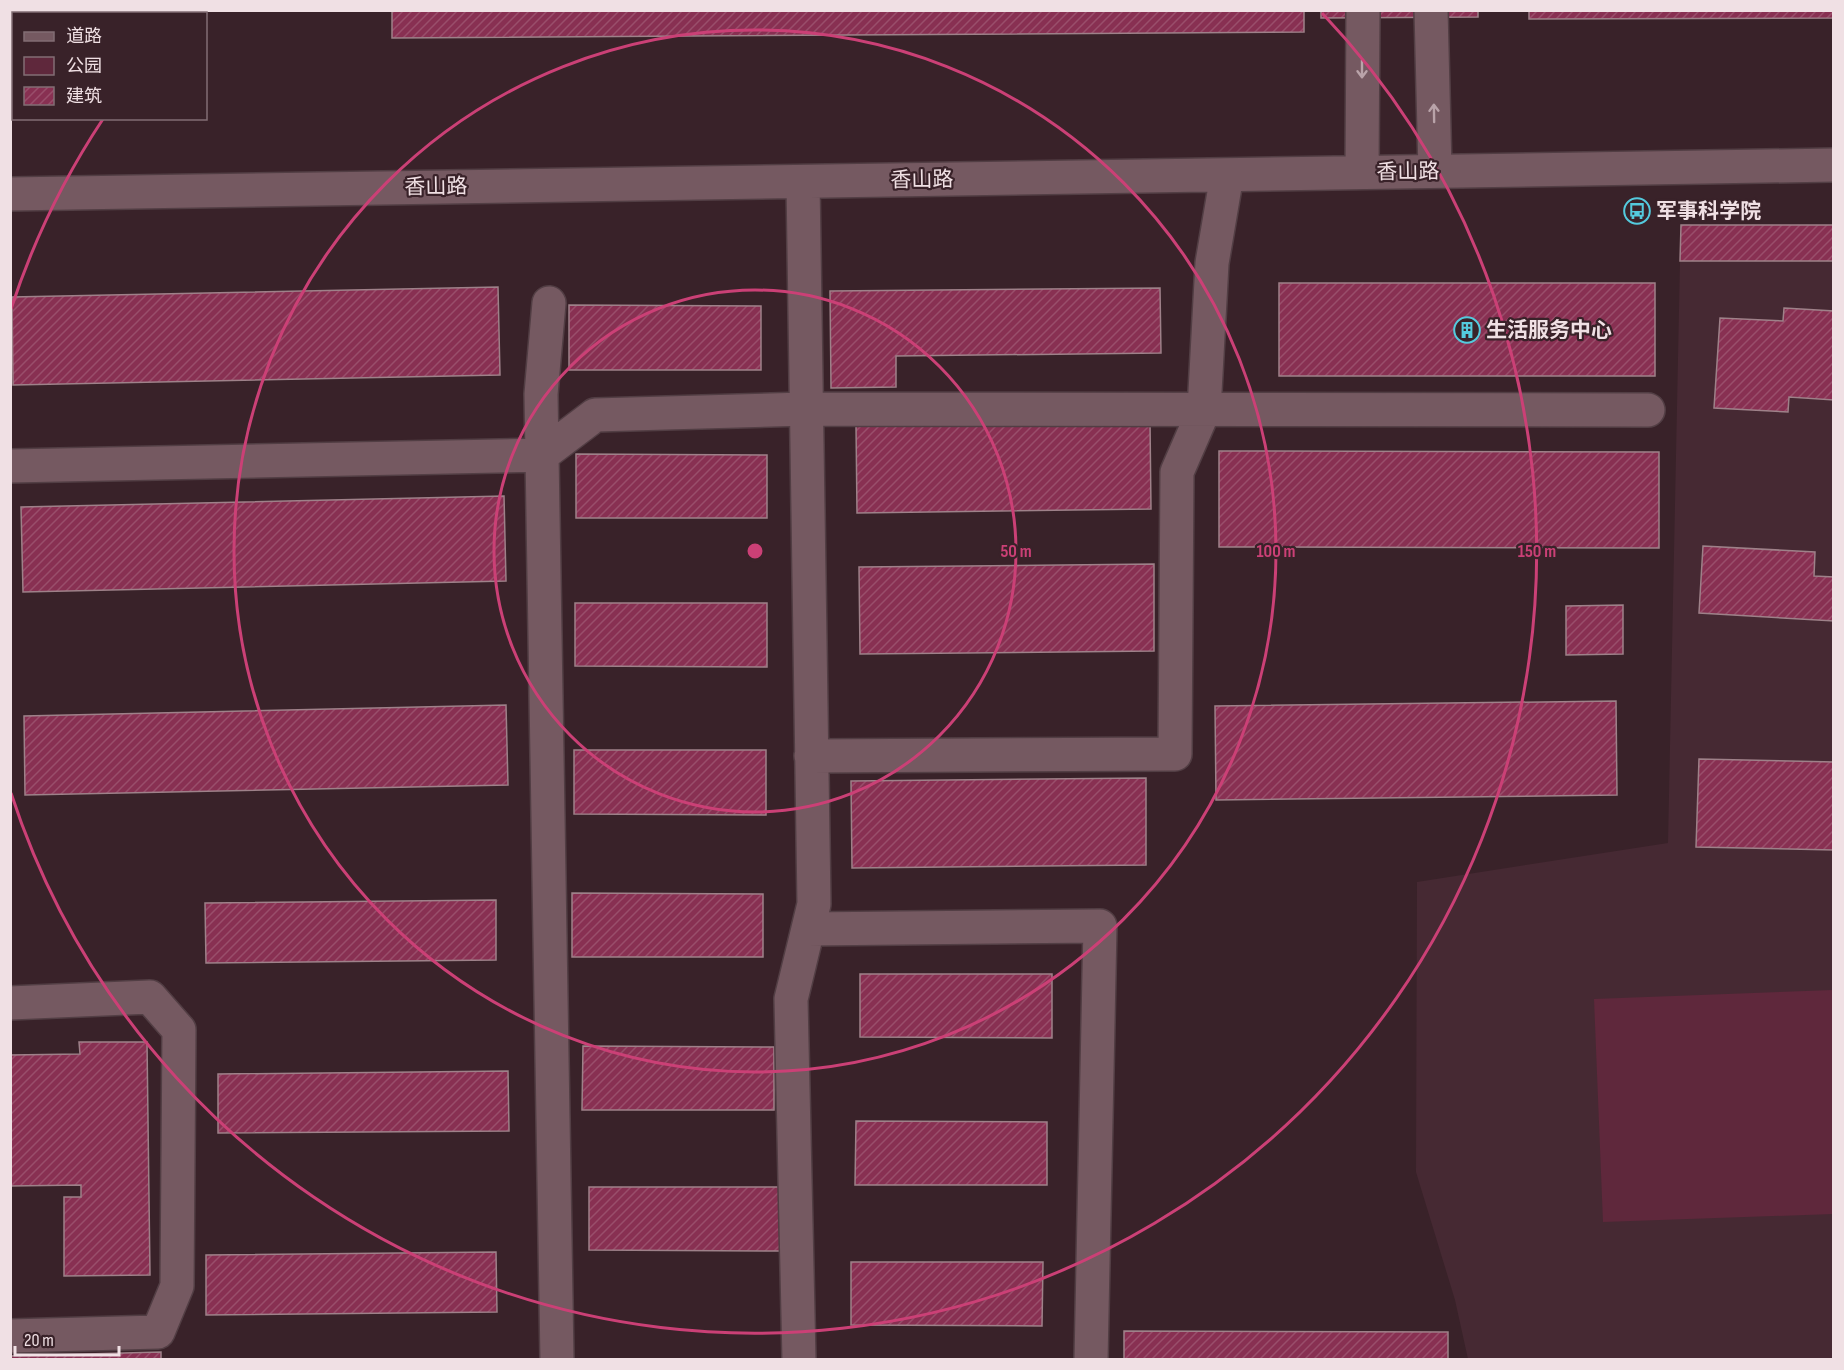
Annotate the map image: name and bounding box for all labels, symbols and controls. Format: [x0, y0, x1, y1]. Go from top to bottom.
legend [12, 12, 207, 120]
text: 道路 [66, 26, 102, 47]
text: 公园 [66, 56, 102, 77]
one-way arrow [1356, 58, 1368, 78]
text: 建筑 [66, 86, 102, 107]
one-way arrow [1428, 103, 1439, 123]
street label: 香山路 [1376, 159, 1440, 185]
street label: 香山路 [890, 167, 954, 193]
street label: 香山路 [404, 174, 468, 200]
bus stop icon: 军事科学院 [1622, 196, 1652, 226]
place label: 军事科学院 [1656, 199, 1761, 224]
building icon: 生活服务中心 [1452, 315, 1482, 345]
place label: 生活服务中心 [1486, 318, 1612, 343]
centre of rings [745, 541, 765, 561]
text: 50 m [1000, 541, 1032, 562]
text: 100 m [1257, 541, 1296, 562]
text: 150 m [1518, 541, 1556, 562]
scale bar [15, 1319, 118, 1357]
text: 20 m [24, 1330, 54, 1351]

